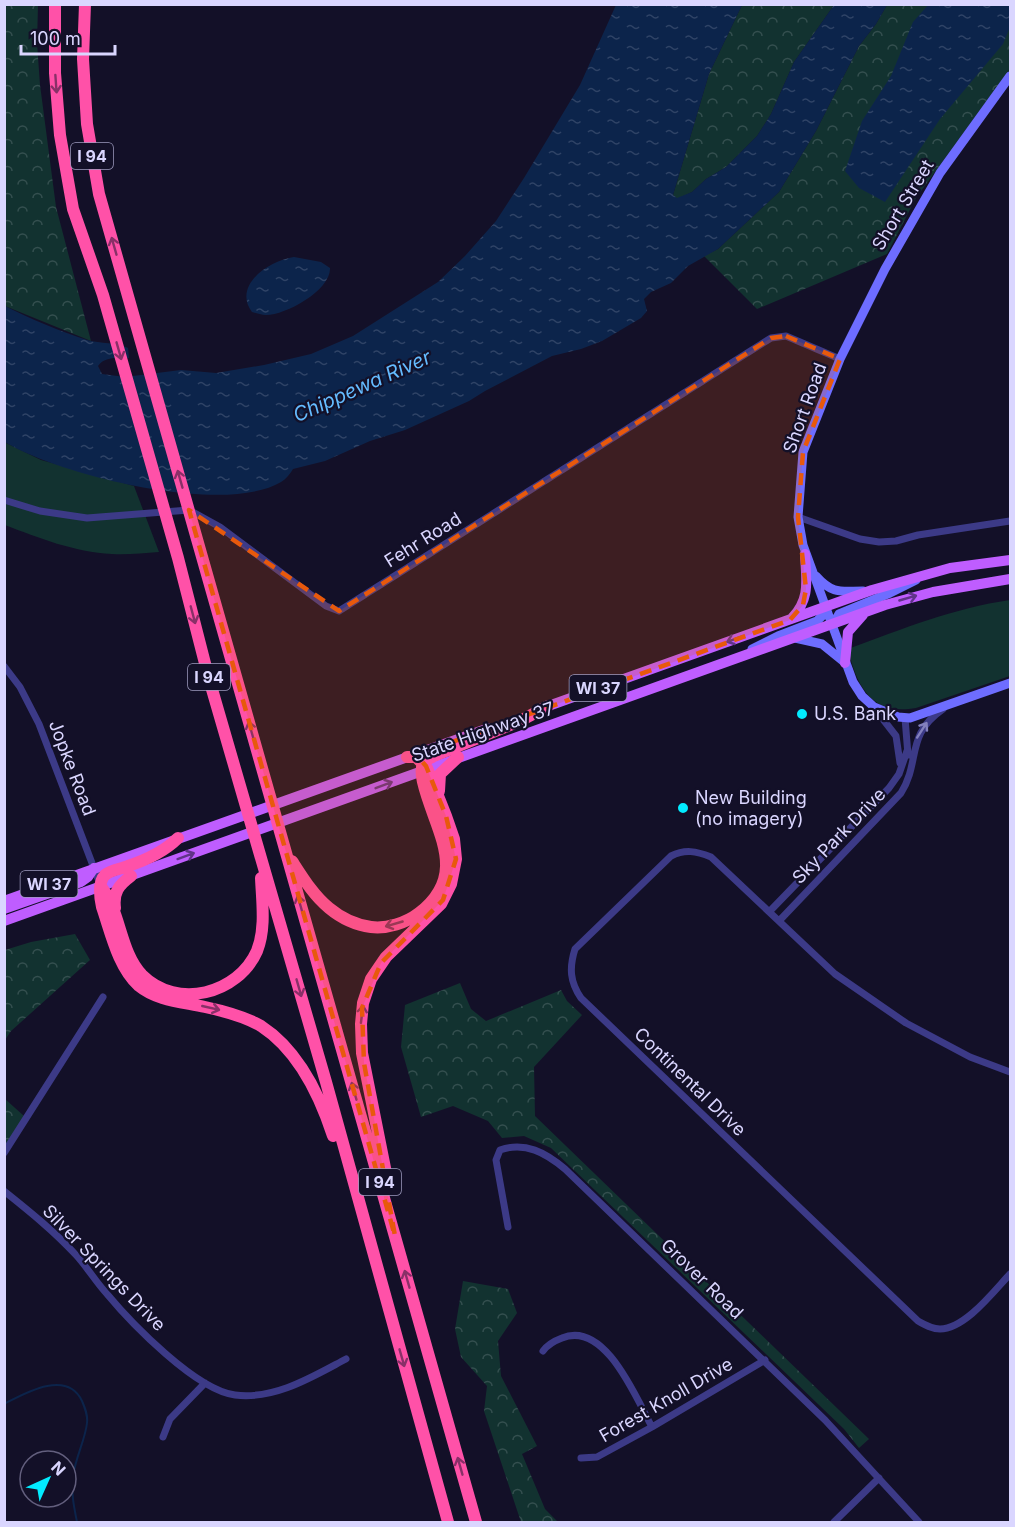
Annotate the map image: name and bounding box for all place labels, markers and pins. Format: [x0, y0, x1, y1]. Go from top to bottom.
place label: U.S. Bank [814, 703, 896, 724]
marker: U.S. Bank [795, 707, 809, 721]
place label: New Building (no imagery) [695, 787, 807, 829]
marker: New Building (no imagery) [676, 801, 690, 815]

